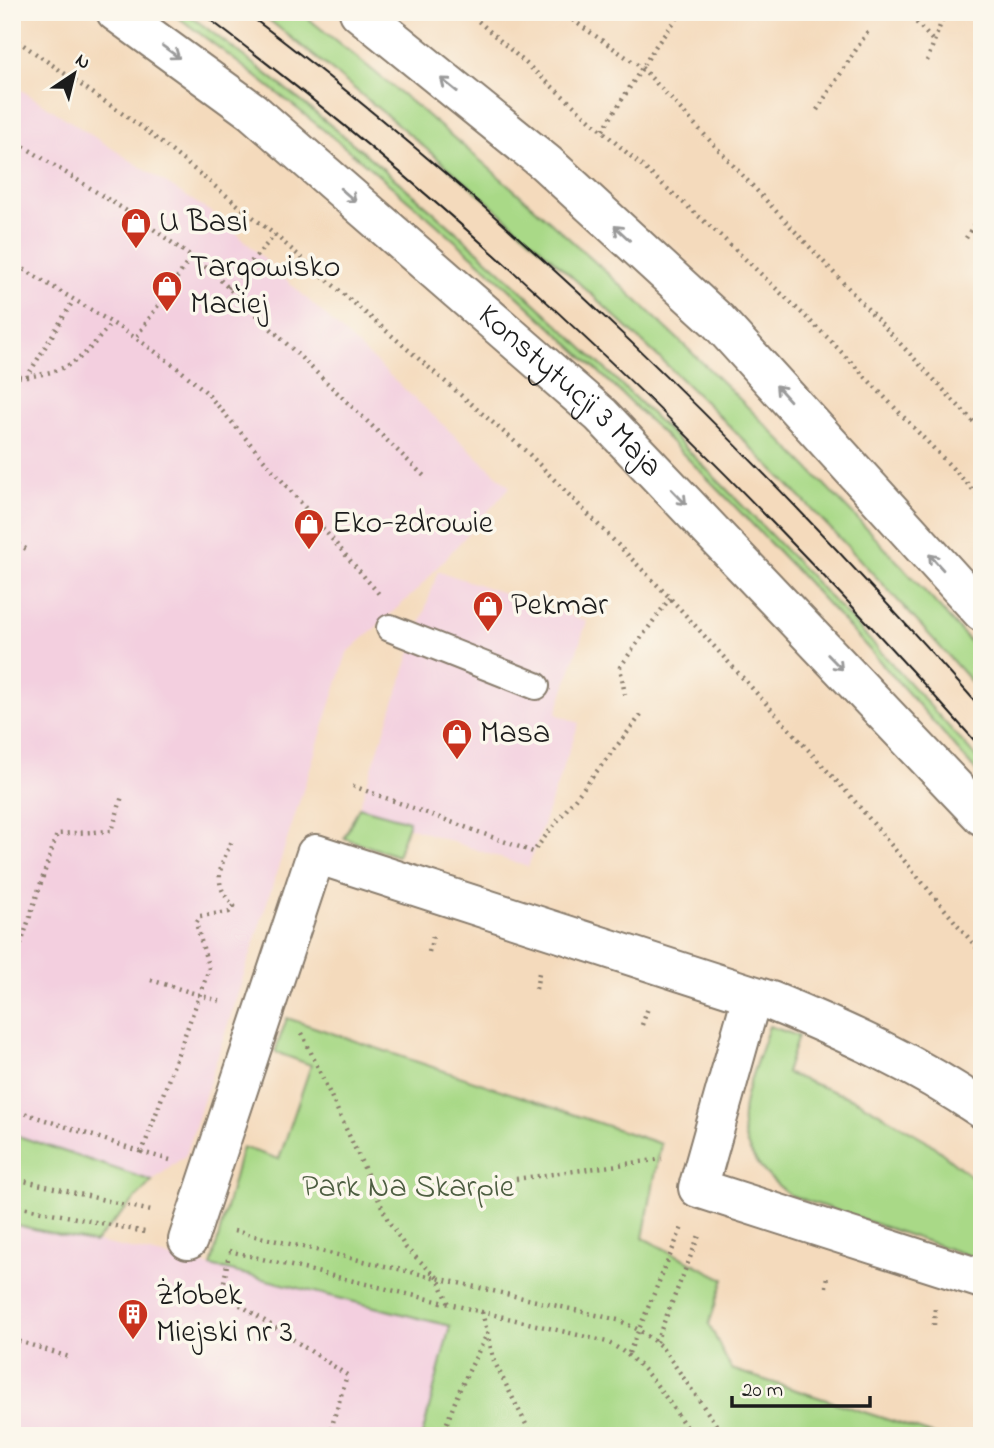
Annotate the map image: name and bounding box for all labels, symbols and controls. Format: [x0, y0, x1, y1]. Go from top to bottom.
north arrow [38, 38, 108, 108]
one-way arrow [161, 45, 180, 59]
text: N [69, 47, 95, 77]
one-way arrow [441, 77, 459, 93]
one-way arrow [339, 187, 357, 203]
place label: U Basi [159, 200, 248, 247]
shop icon: U Basi [119, 206, 153, 250]
one-way arrow [614, 224, 631, 241]
place label: Targowisko Maciej [190, 245, 340, 329]
shop icon: Targowisko Maciej [150, 269, 184, 313]
street label: Konstytucji 3 Maja [466, 294, 673, 489]
one-way arrow [775, 385, 792, 402]
one-way arrow [670, 488, 687, 505]
place label: Eko-zdrowie [332, 501, 494, 548]
shop icon: Eko-zdrowie [292, 507, 326, 551]
one-way arrow [928, 553, 944, 571]
place label: Pekmar [511, 583, 608, 630]
shop icon: Pekmar [471, 589, 505, 633]
one-way arrow [827, 653, 844, 670]
place label: Masa [480, 711, 550, 758]
shop icon: Masa [440, 717, 474, 761]
park label: Park Na Skarpie [302, 1165, 515, 1212]
place label: Żłobek Miejski nr 3 [156, 1273, 293, 1357]
building icon: Żłobek Miejski nr 3 [116, 1297, 150, 1341]
scale bar [732, 1364, 870, 1408]
text: 20 m [742, 1376, 783, 1406]

